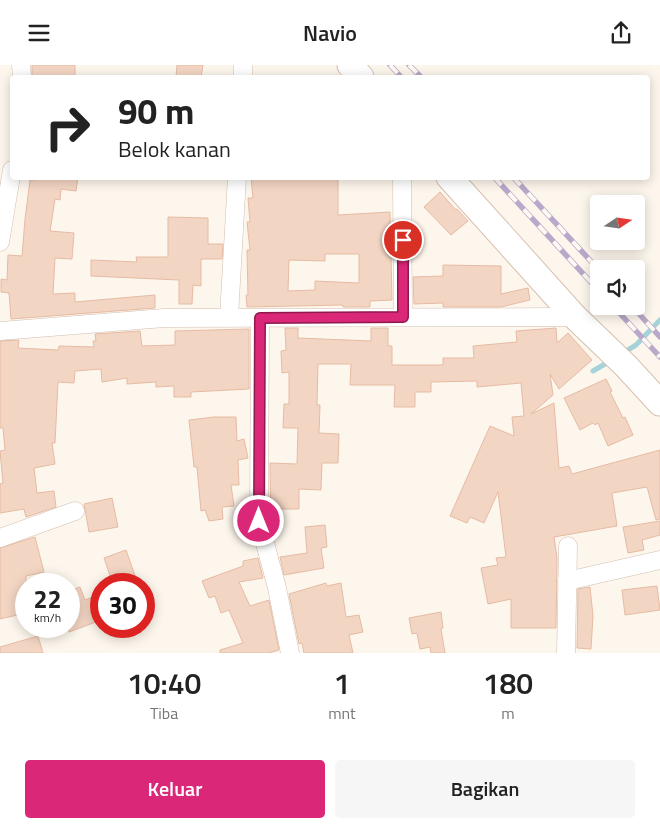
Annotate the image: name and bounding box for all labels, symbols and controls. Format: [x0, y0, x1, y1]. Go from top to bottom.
text: Navio [303, 16, 357, 50]
icon: menu [25, 19, 53, 47]
icon: share [607, 19, 635, 47]
text: 90 m [118, 84, 194, 138]
icon: right [35, 95, 100, 160]
text: Belok kanan [118, 132, 231, 166]
north arrow [590, 195, 645, 250]
map controls [590, 195, 645, 315]
pin [382, 219, 424, 261]
icon: arrive [389, 226, 417, 254]
button: sound [590, 260, 645, 315]
position arrow [232, 494, 284, 546]
speed limit sign: 30 [90, 573, 155, 638]
text: 22 [33, 580, 62, 618]
text: km/h [34, 608, 61, 627]
text: 10:40 [127, 660, 201, 706]
text: 1 [334, 660, 350, 706]
text: 180 [483, 660, 533, 706]
text: Tiba [150, 701, 178, 725]
text: mnt [328, 701, 356, 725]
text: m [501, 701, 515, 725]
button: Keluar [25, 760, 325, 818]
button: Bagikan [335, 760, 635, 818]

